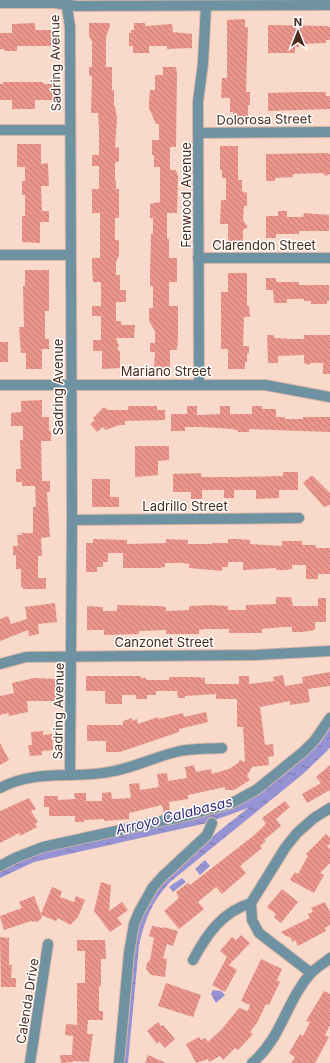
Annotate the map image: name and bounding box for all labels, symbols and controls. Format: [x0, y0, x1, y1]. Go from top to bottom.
north arrow [278, 12, 318, 52]
street label: Sadring Avenue [46, 14, 64, 112]
text: N [294, 15, 302, 29]
street label: Dolorosa Street [216, 110, 312, 128]
street label: Fenwood Avenue [178, 142, 194, 248]
street label: Clarendon Street [212, 237, 316, 253]
street label: Sadring Avenue [50, 339, 66, 435]
street label: Mariano Street [121, 363, 211, 379]
street label: Ladrillo Street [142, 498, 228, 514]
street label: Canzonet Street [114, 634, 214, 650]
street label: Sadring Avenue [49, 662, 67, 760]
water label: Arroyo Calabasas [113, 792, 234, 838]
street label: Calenda Drive [12, 957, 42, 1045]

